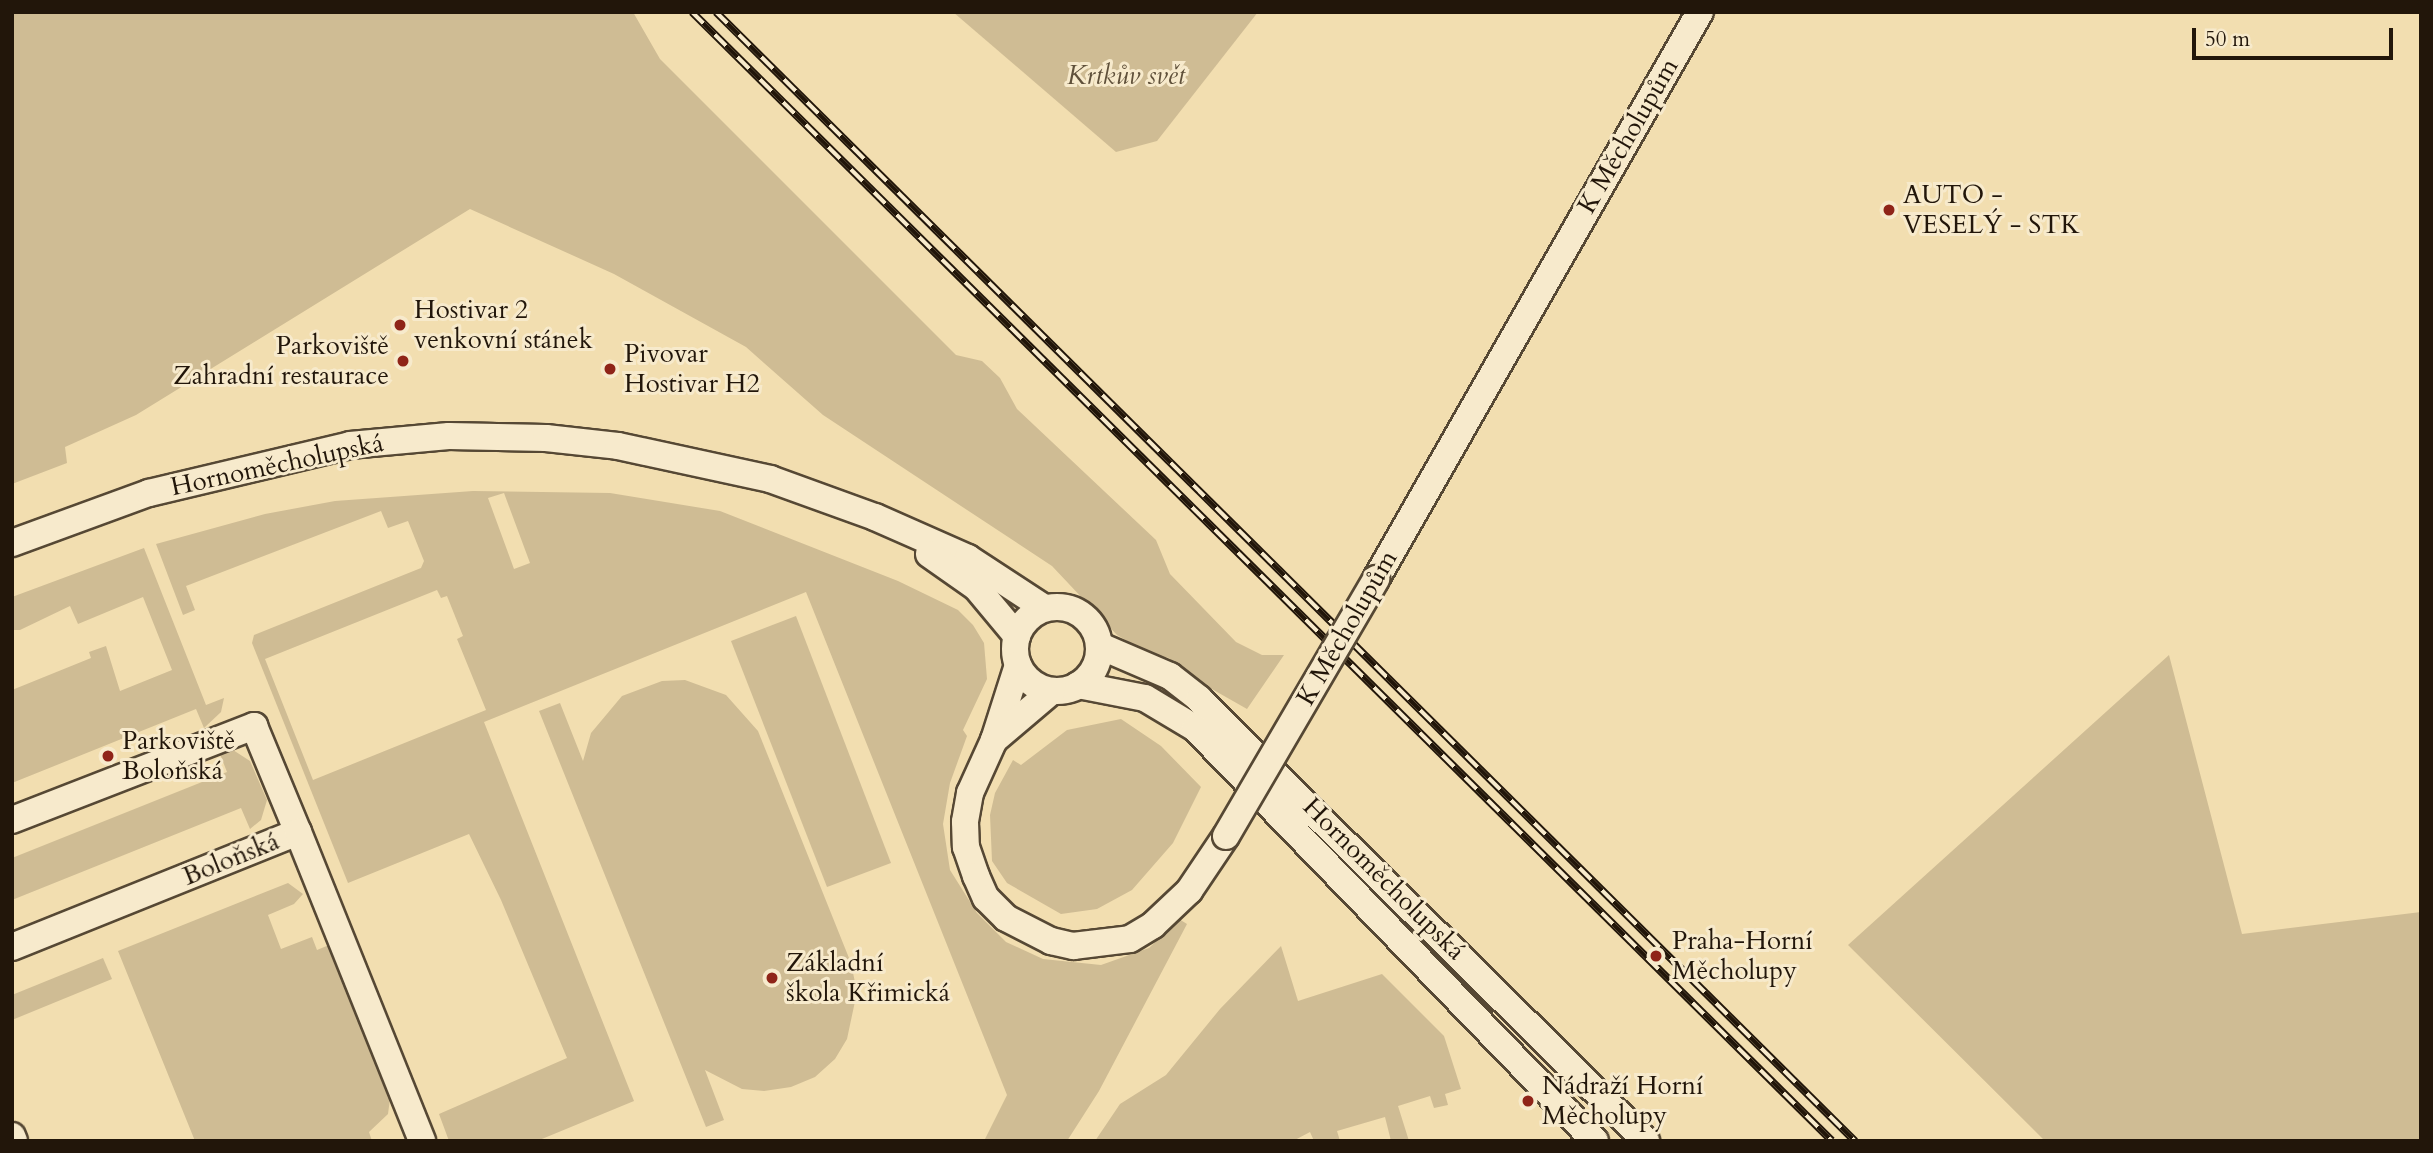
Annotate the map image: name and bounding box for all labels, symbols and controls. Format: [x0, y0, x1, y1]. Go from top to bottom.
scale bar [2195, 14, 2396, 58]
text: 50 m [2205, 25, 2250, 54]
street label: K Měcholupům [1571, 53, 1685, 219]
park label: Krtkův svět [1067, 60, 1185, 92]
place label: AUTO - VESELÝ - STK [1903, 179, 2080, 241]
marker: AUTO - VESELÝ - STK [1881, 202, 1897, 218]
place label: Hostivar 2 venkovní stánek [414, 294, 593, 356]
marker: Hostivar 2 venkovní stánek [392, 317, 408, 333]
place label: Parkoviště Zahradní restaurace [173, 330, 389, 392]
place label: Pivovar Hostivar H2 [624, 338, 760, 400]
marker: Parkoviště Zahradní restaurace [395, 353, 411, 369]
marker: Pivovar Hostivar H2 [602, 361, 618, 377]
street label: Hornoměcholupská [168, 427, 386, 503]
street label: K Měcholupům [1290, 545, 1404, 711]
place label: Parkoviště Boloňská [122, 725, 235, 786]
marker: Parkoviště Boloňská [100, 748, 116, 764]
street label: Hornoměcholupská [1296, 791, 1472, 967]
street label: Boloňská [178, 826, 284, 892]
place label: Praha-Horní Měcholupy [1672, 925, 1813, 986]
marker: Praha-Horní Měcholupy [1646, 946, 1666, 966]
place label: Základní škola Křimická [786, 947, 950, 1009]
marker: Základní škola Křimická [764, 970, 780, 986]
place label: Nádraží Horní Měcholupy [1542, 1070, 1703, 1132]
marker: Nádraží Horní Měcholupy [1520, 1093, 1536, 1109]

